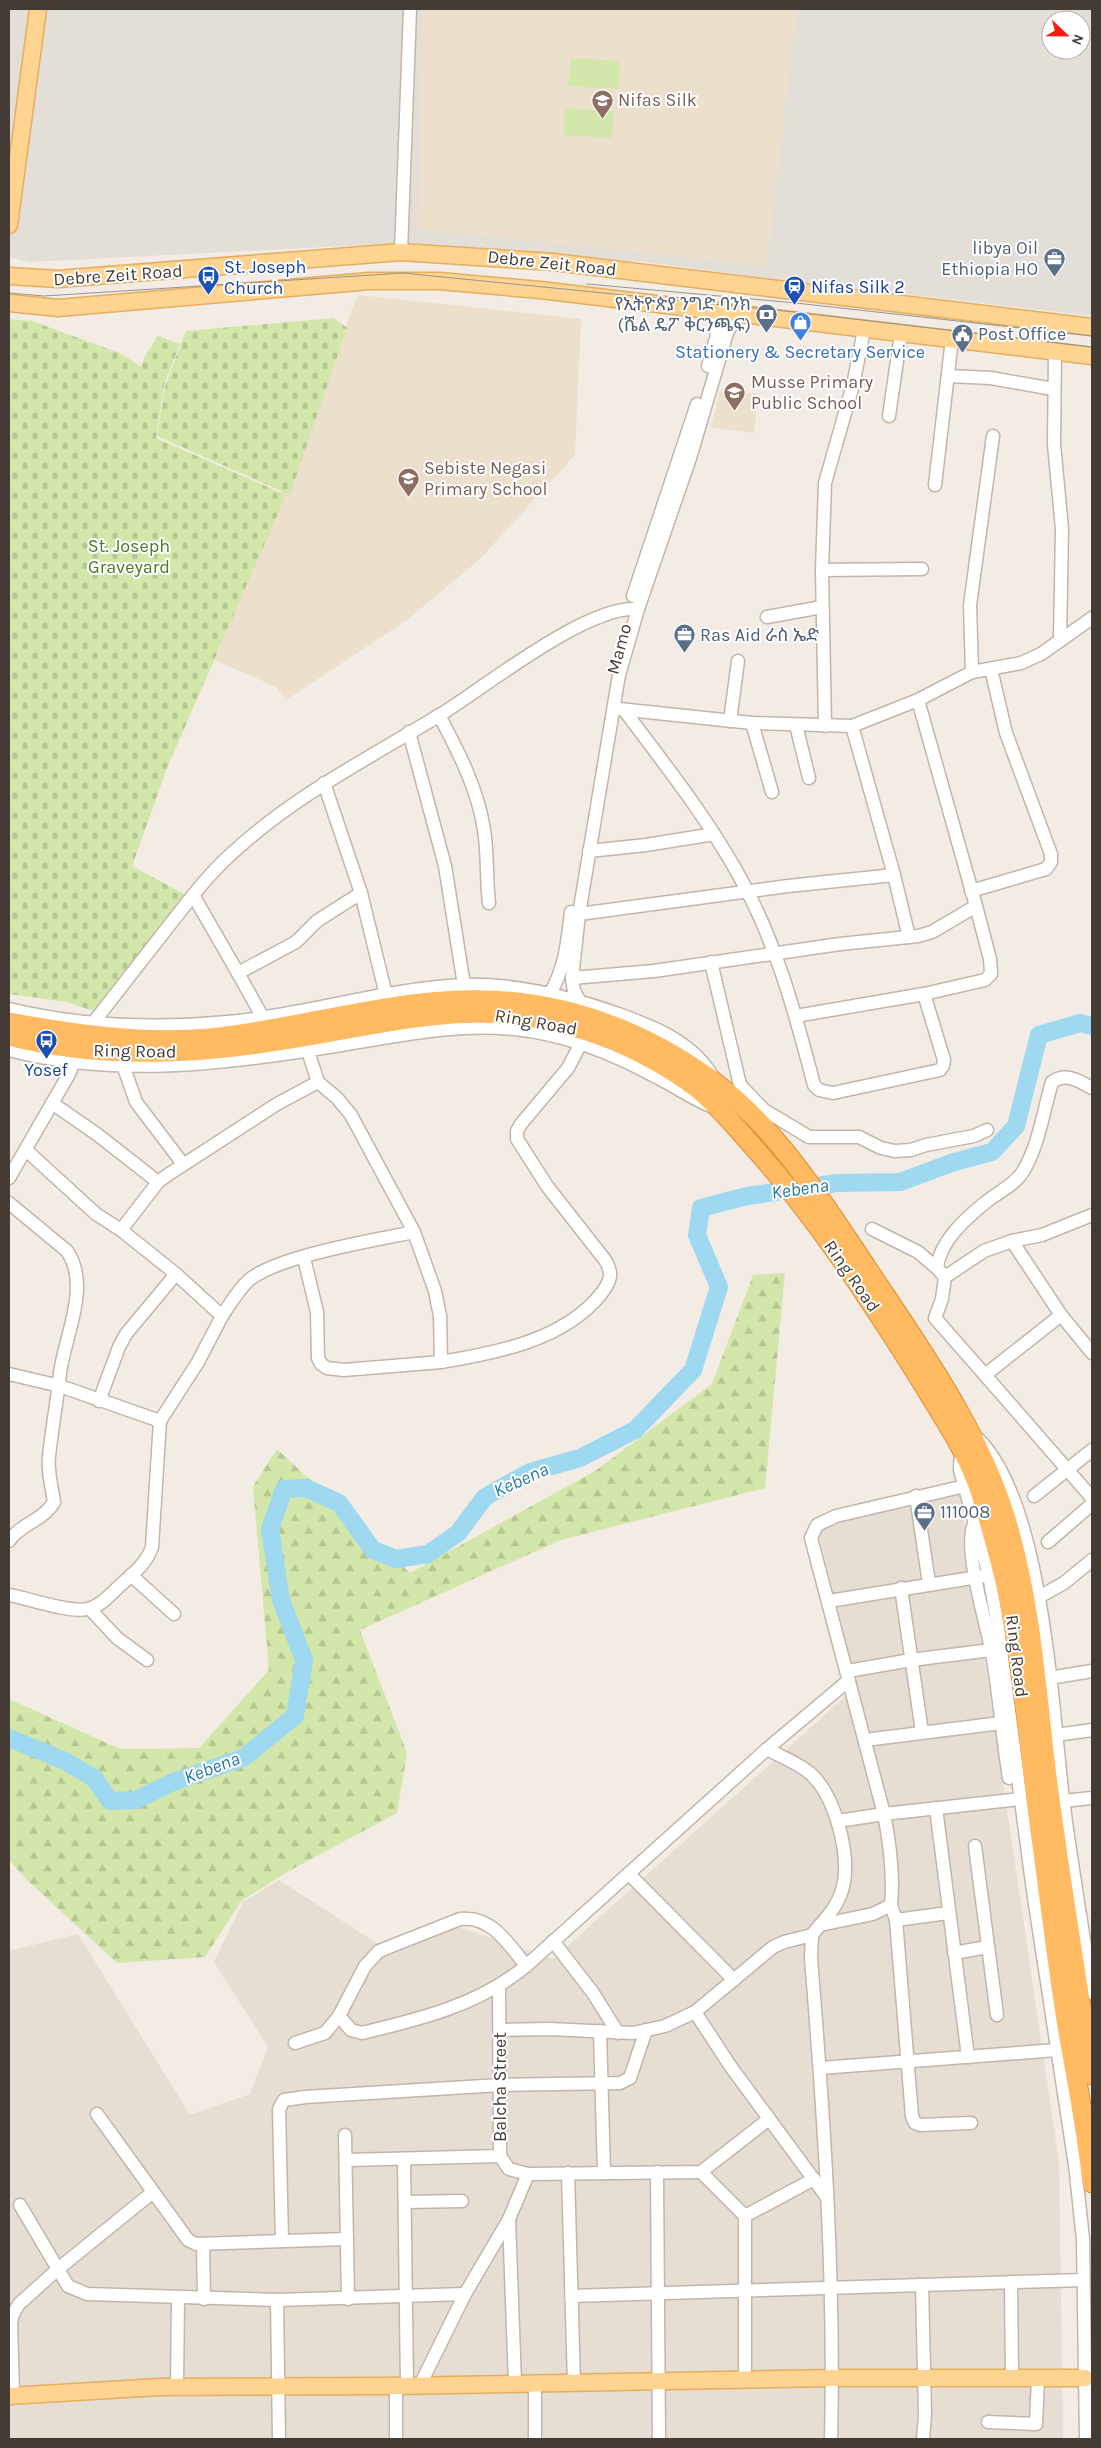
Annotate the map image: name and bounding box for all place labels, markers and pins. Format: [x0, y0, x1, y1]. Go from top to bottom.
school or university icon: Nifas Silk [590, 88, 614, 119]
place label: Nifas Silk [618, 89, 697, 111]
place label: libya Oil Ethiopia HO [941, 237, 1038, 280]
office icon: libya Oil Ethiopia HO [1042, 246, 1066, 277]
place label: St. Joseph Church [224, 256, 306, 299]
bus stop icon: St. Joseph Church [196, 265, 220, 296]
station icon: Nifas Silk 2 [783, 275, 807, 306]
place label: Nifas Silk 2 [811, 276, 905, 298]
place label: የኢትዮጵያ ንግድ ባንክ (ሼል ዴፖ ቅርንጫፍ) [615, 293, 751, 336]
bank icon: የኢትዮጵያ ንግድ ባንክ (ሼል ዴፖ ቅርንጫፍ) [755, 302, 779, 333]
shop icon: Stationery & Secretary Service [788, 310, 812, 341]
public building icon: Post Office [950, 322, 974, 353]
place label: Post Office [978, 323, 1066, 345]
place label: Stationery & Secretary Service [675, 341, 925, 363]
place label: Musse Primary Public School [751, 371, 874, 414]
school or university icon: Musse Primary Public School [723, 380, 747, 411]
place label: Sebiste Negasi Primary School [424, 457, 548, 500]
school or university icon: Sebiste Negasi Primary School [396, 466, 420, 497]
office icon: Ras Aid ራስ ኤድ [672, 623, 696, 654]
place label: Ras Aid ራስ ኤድ [700, 624, 819, 646]
bus stop icon: Yosef [34, 1028, 58, 1059]
place label: Yosef [24, 1059, 69, 1081]
office icon: 111008 [912, 1500, 936, 1531]
place label: 111008 [940, 1501, 990, 1523]

